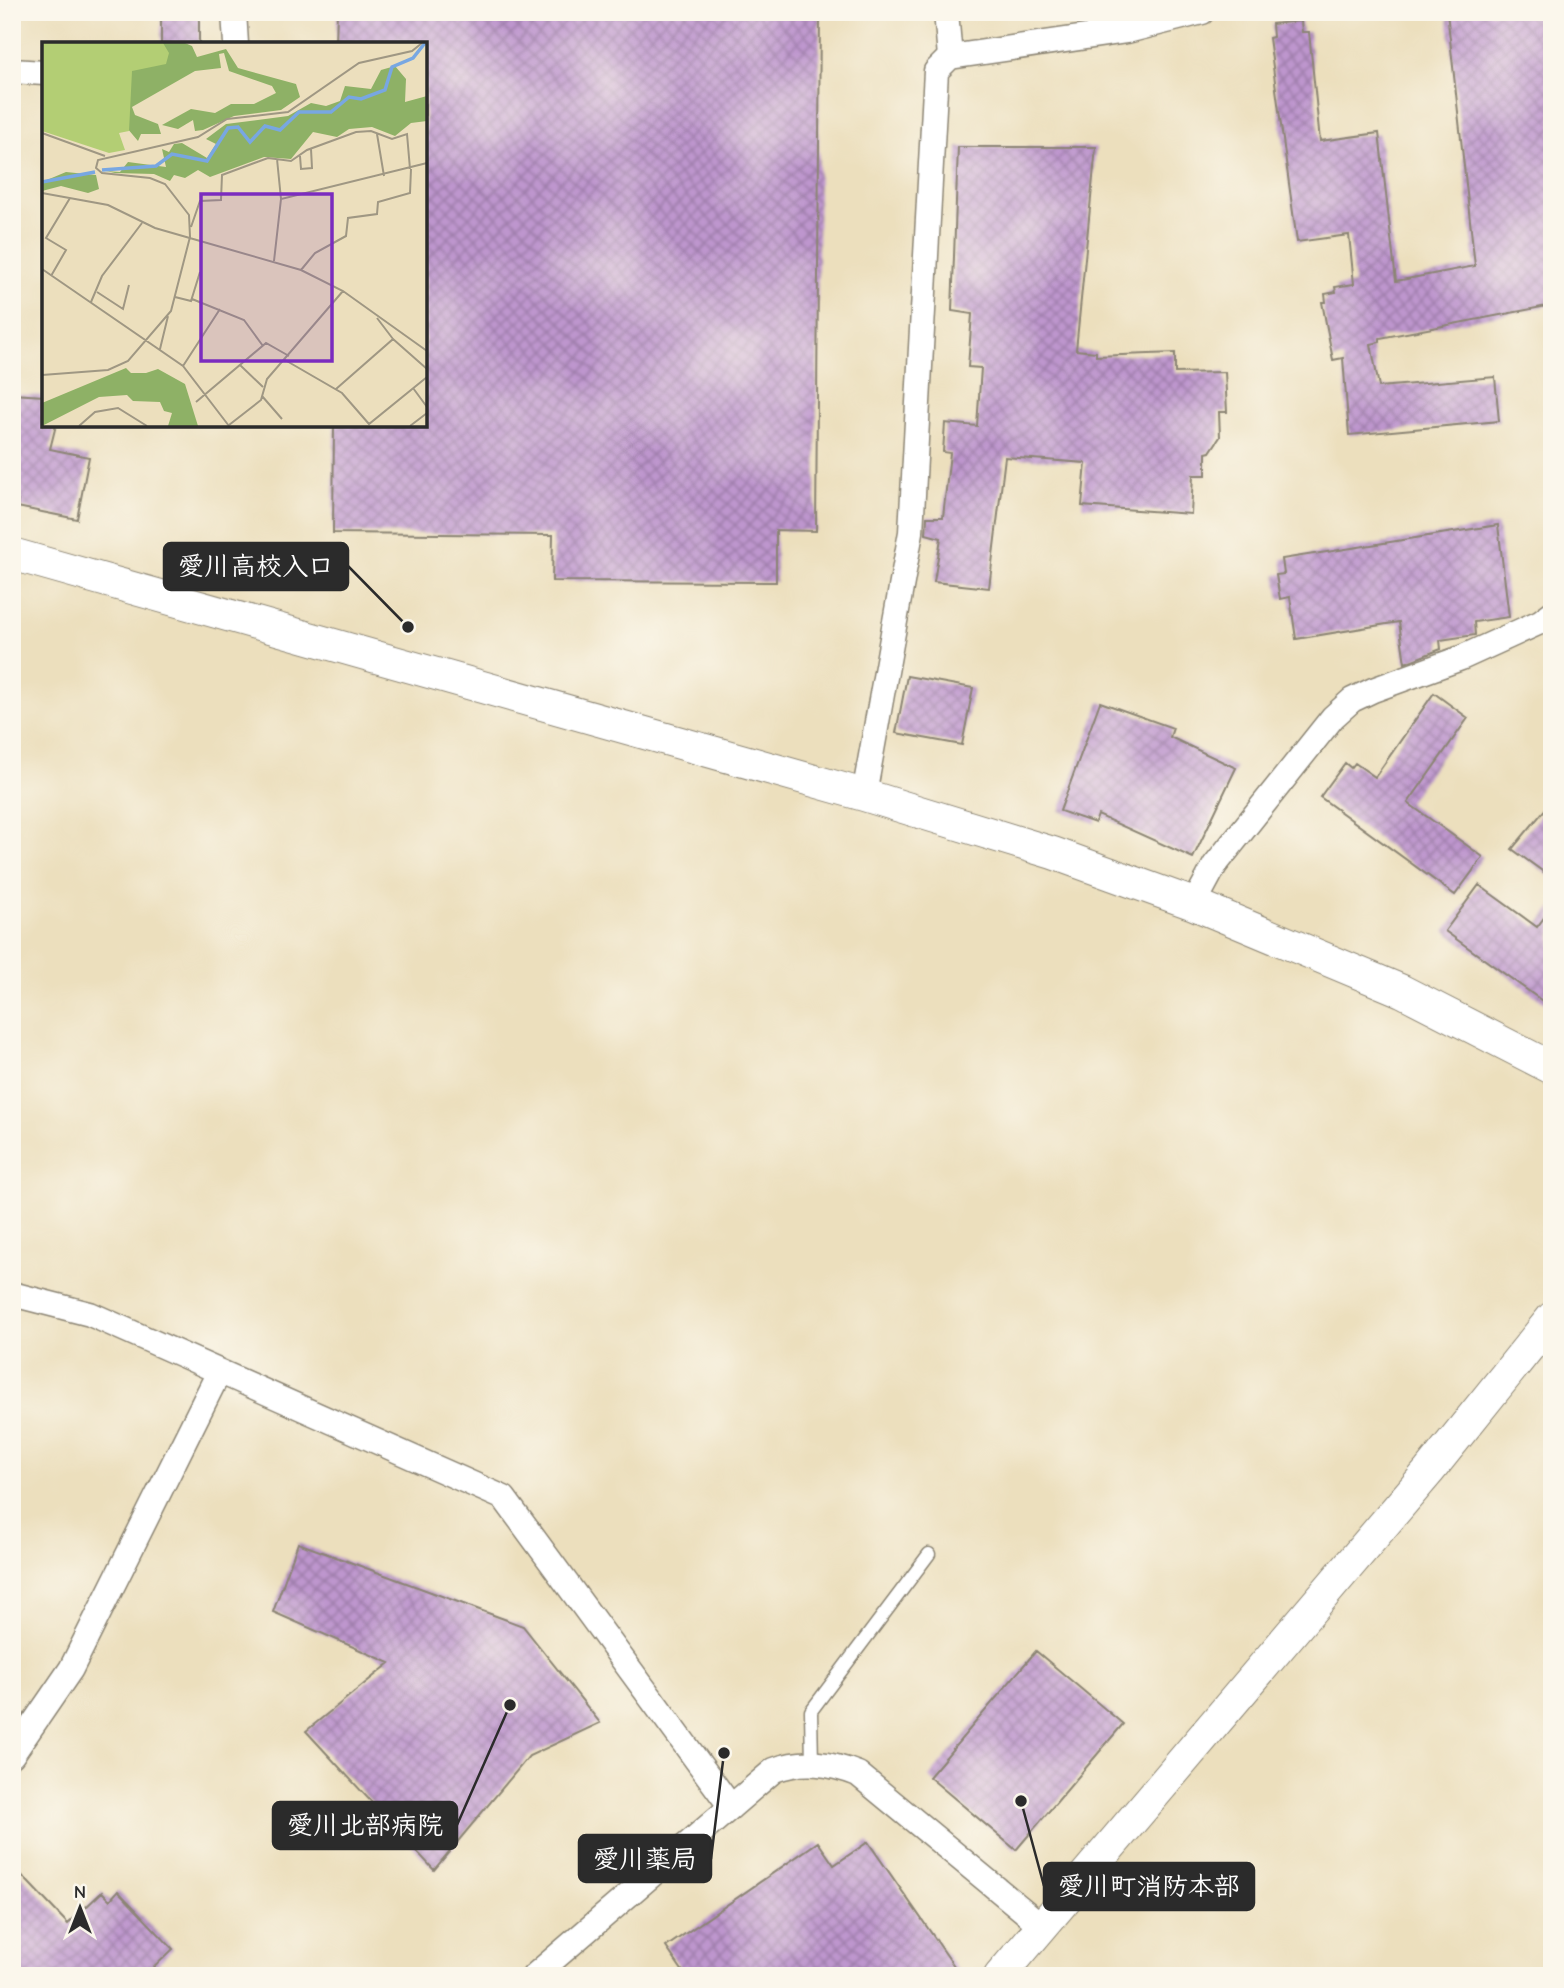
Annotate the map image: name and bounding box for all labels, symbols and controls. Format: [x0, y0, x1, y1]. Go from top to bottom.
inset map [42, 42, 427, 427]
callout: 愛川高校入口 [164, 543, 348, 590]
text: 愛川高校入口 [178, 552, 334, 582]
callout: 愛川北部病院 [273, 1802, 457, 1849]
text: 愛川北部病院 [287, 1811, 443, 1841]
callout: 愛川薬局 [579, 1835, 711, 1882]
text: 愛川薬局 [593, 1845, 697, 1875]
callout: 愛川町消防本部 [1044, 1863, 1254, 1910]
north arrow [46, 1872, 116, 1942]
text: 愛川町消防本部 [1058, 1872, 1240, 1902]
text: N [74, 1881, 86, 1903]

